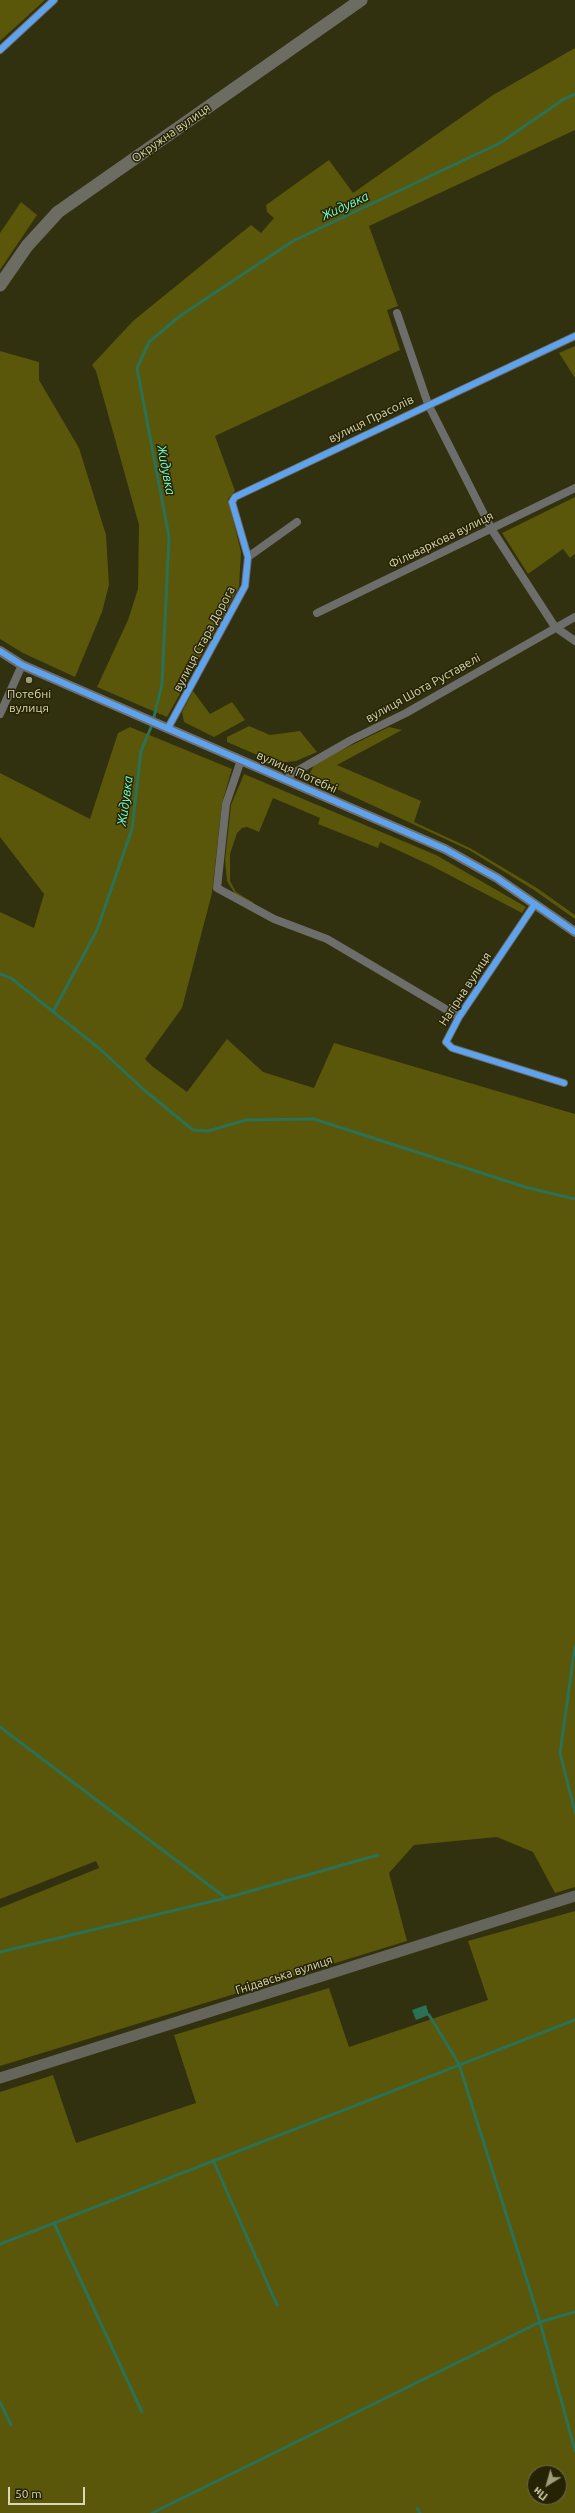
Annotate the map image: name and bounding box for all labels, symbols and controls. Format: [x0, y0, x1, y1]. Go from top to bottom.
street label: Окружна вулиця [129, 100, 213, 166]
water label: Жидувка [319, 188, 371, 224]
street label: вулиця Прасолів [326, 392, 416, 446]
water label: Жидувка [154, 444, 178, 496]
street label: Фільваркова вулиця [386, 508, 496, 572]
street label: вулиця Стара Дорога [170, 584, 238, 694]
street label: вулиця Шота Руставелі [363, 650, 483, 726]
marker: Потебні вулиця [24, 675, 34, 685]
place label: Потебні вулиця [7, 687, 51, 715]
street label: вулиця Потебні [254, 748, 340, 796]
water label: Жидувка [114, 775, 136, 827]
street label: Нагірна вулиця [436, 949, 494, 1029]
street label: Гнідавська вулиця [234, 1952, 334, 1998]
north arrow [527, 2465, 567, 2505]
scale bar [10, 2479, 87, 2505]
text: Пн [531, 2485, 550, 2503]
text: 50 m [15, 2487, 42, 2500]

